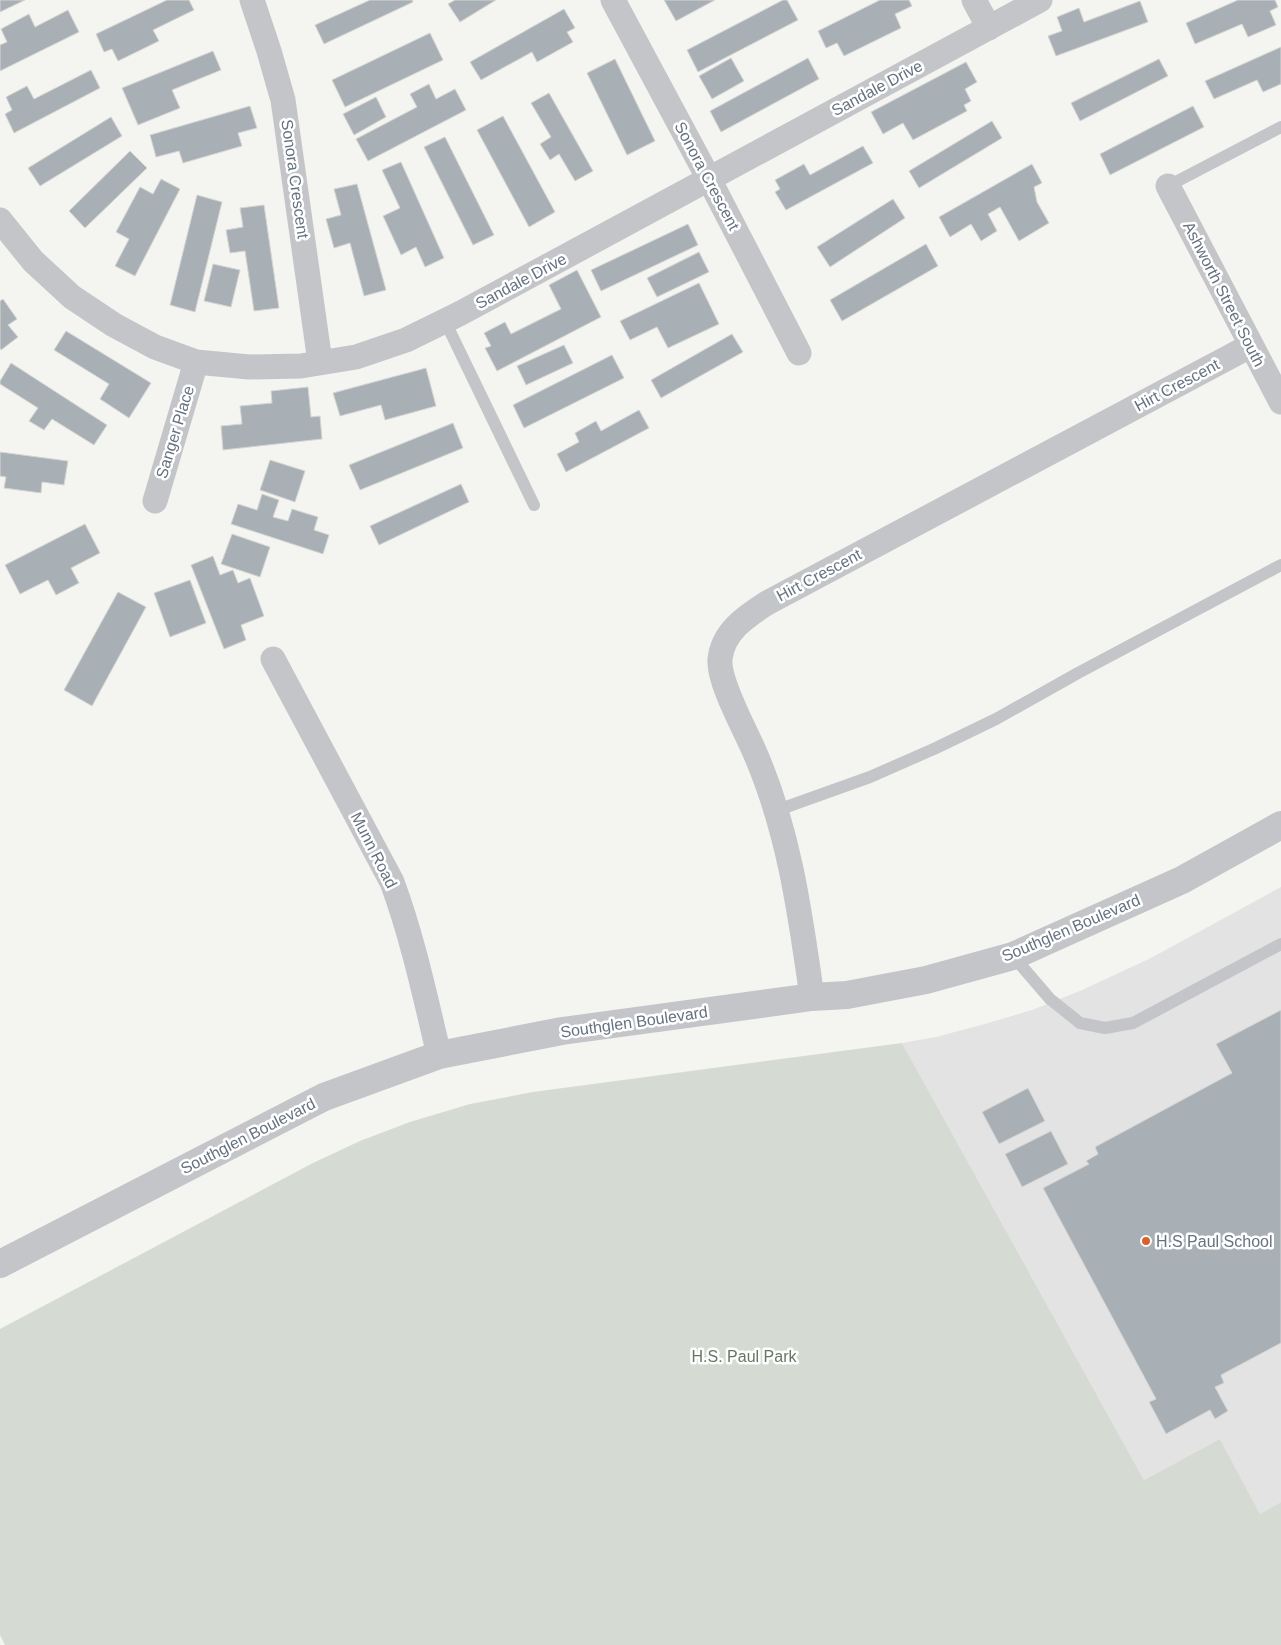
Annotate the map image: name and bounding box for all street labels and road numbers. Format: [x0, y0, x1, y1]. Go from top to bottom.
street label: Sandale Drive [829, 57, 925, 119]
street label: Sonora Crescent [278, 118, 312, 240]
street label: Sonora Crescent [671, 119, 743, 233]
street label: Ashworth Street South [1180, 219, 1268, 369]
street label: Sandale Drive [473, 250, 569, 312]
street label: Hirt Crescent [1132, 355, 1223, 414]
street label: Sanger Place [153, 383, 197, 480]
street label: Hirt Crescent [774, 545, 865, 604]
street label: Munn Road [348, 809, 400, 891]
street label: Southglen Boulevard [999, 891, 1143, 965]
street label: Southglen Boulevard [559, 1003, 709, 1041]
street label: Southglen Boulevard [178, 1095, 318, 1177]

